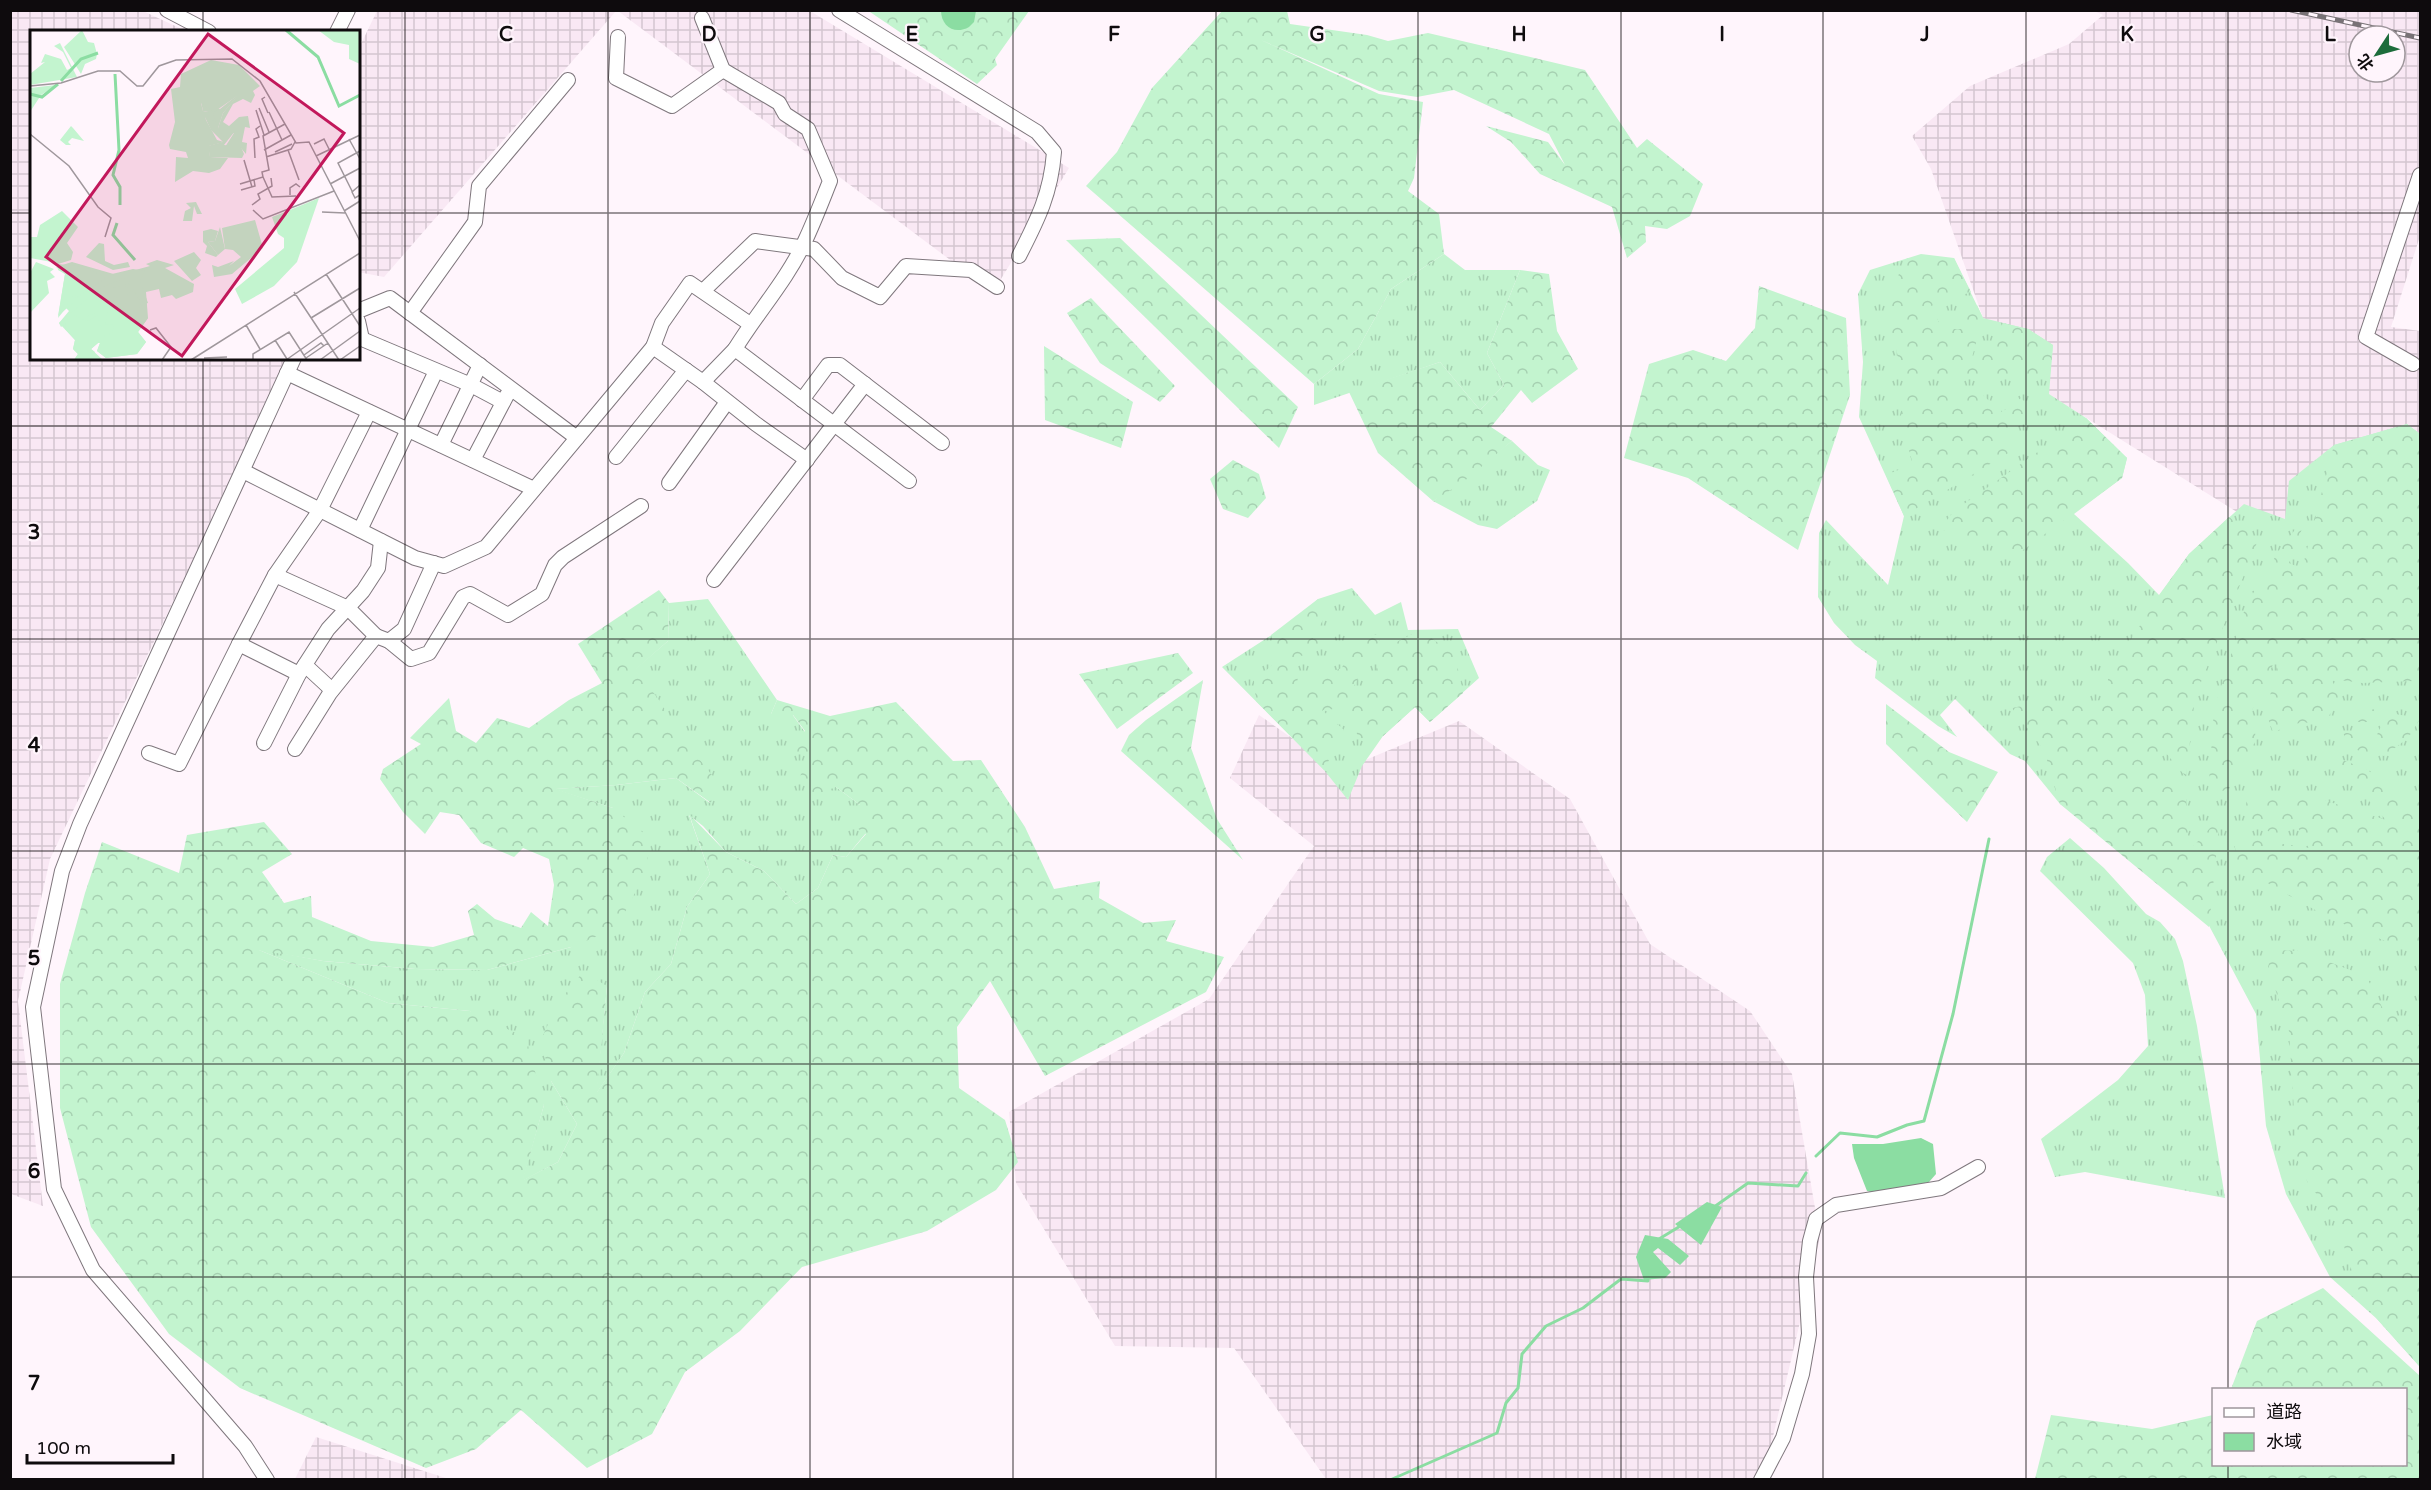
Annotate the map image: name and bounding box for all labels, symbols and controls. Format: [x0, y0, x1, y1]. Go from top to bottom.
text: C [499, 23, 513, 47]
text: D [701, 23, 717, 47]
text: E [906, 23, 919, 47]
text: F [1108, 23, 1120, 47]
text: G [1309, 23, 1325, 47]
text: H [1511, 23, 1527, 47]
text: I [1719, 23, 1725, 47]
text: J [1919, 23, 1930, 47]
text: K [2120, 23, 2134, 47]
text: L [2324, 23, 2336, 47]
north arrow [2347, 24, 2407, 84]
inset map [30, 30, 360, 360]
text: 北 [2353, 50, 2378, 75]
text: 3 [28, 521, 40, 545]
text: 4 [28, 734, 41, 758]
text: 5 [28, 947, 40, 971]
text: 6 [28, 1160, 40, 1184]
text: 7 [28, 1372, 40, 1396]
legend [2212, 1388, 2407, 1466]
text: 道路 [2266, 1401, 2302, 1423]
scale bar [27, 1427, 172, 1465]
text: 水域 [2266, 1431, 2302, 1453]
text: 100 m [36, 1437, 91, 1459]

